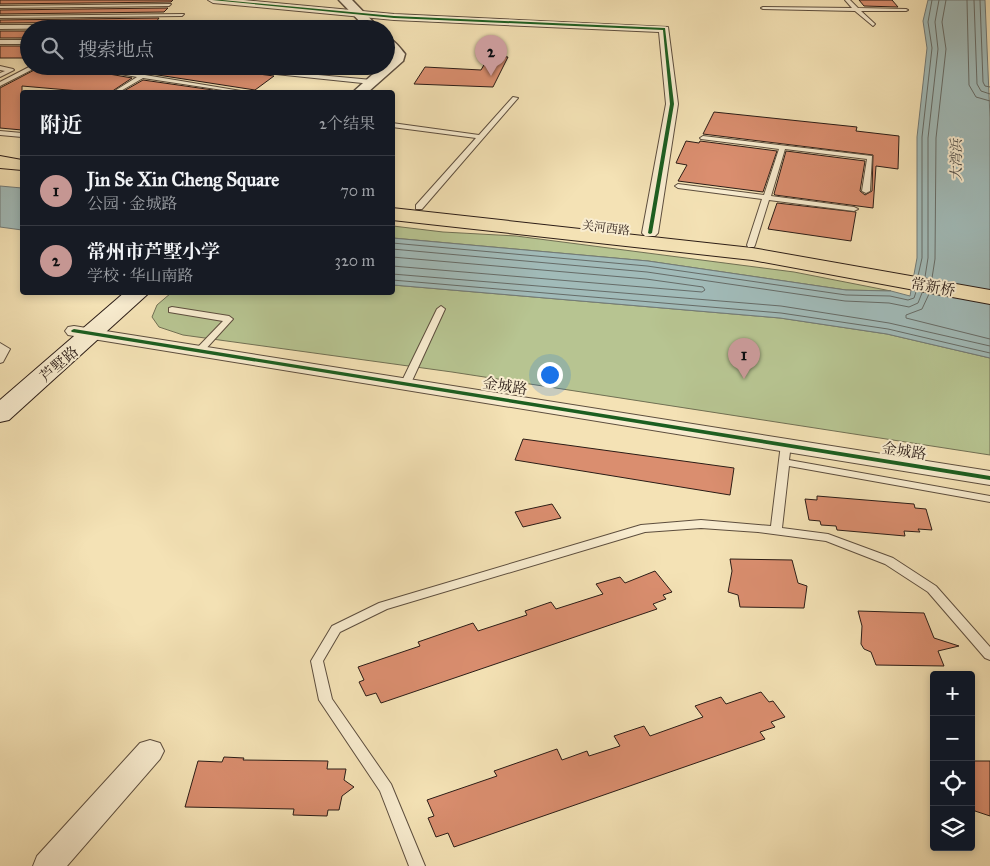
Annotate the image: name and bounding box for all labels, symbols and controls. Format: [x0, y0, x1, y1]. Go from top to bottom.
search box [20, 20, 395, 75]
icon: search [38, 34, 66, 62]
pin: 2 [475, 35, 507, 76]
text: 搜索地点 [78, 38, 154, 61]
text: 附近 [40, 112, 82, 138]
text: 2个结果 [319, 114, 375, 133]
water label: 大湾浜 [948, 138, 965, 181]
text: Jin Se Xin Cheng Square [87, 168, 279, 191]
text: 1 [53, 181, 59, 200]
text: 70 m [340, 181, 375, 200]
text: 公园 · 金城路 [87, 194, 177, 213]
street label: 关河西路 [581, 218, 631, 238]
text: 常州市芦墅小学 [87, 240, 220, 263]
text: 2 [52, 251, 60, 270]
text: 320 m [335, 251, 375, 270]
text: 学校 · 华山南路 [87, 266, 193, 285]
street label: 常新桥 [909, 274, 957, 300]
pin: 1 [728, 338, 760, 379]
street label: 芦墅路 [36, 342, 82, 386]
your location [537, 362, 563, 388]
street label: 金城路 [481, 374, 529, 398]
street label: 金城路 [880, 439, 928, 463]
map controls [930, 671, 975, 851]
button: + [930, 671, 975, 716]
button: − [930, 716, 975, 761]
button: locate [930, 761, 975, 806]
button: layers [930, 806, 975, 851]

